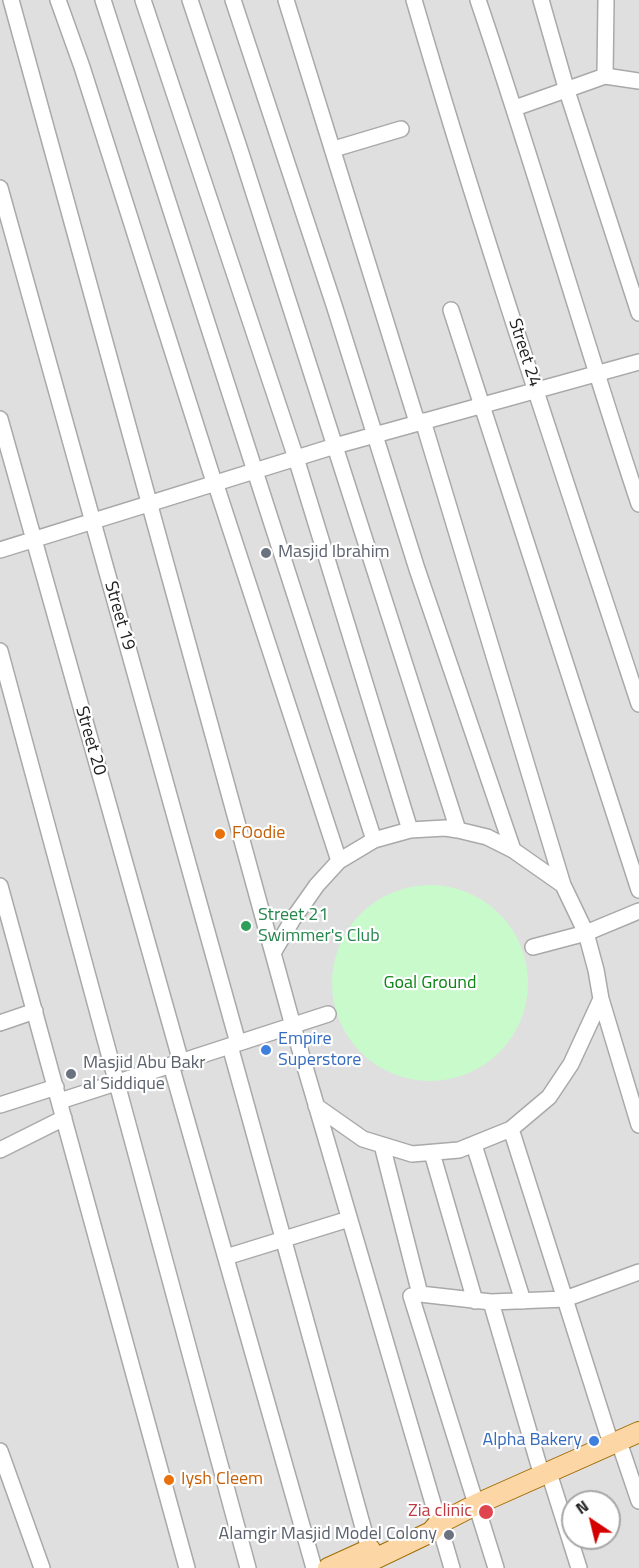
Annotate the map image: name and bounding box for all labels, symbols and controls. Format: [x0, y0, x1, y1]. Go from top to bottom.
street label: Street 24 [503, 316, 545, 390]
place label: Masjid Ibrahim [278, 542, 390, 564]
marker: Masjid Ibrahim [259, 546, 273, 560]
street label: Street 19 [99, 579, 139, 653]
street label: Street 20 [70, 704, 110, 778]
place label: FOodie [232, 823, 285, 845]
marker: FOodie [213, 827, 227, 841]
place label: Street 21 Swimmer's Club [258, 905, 380, 948]
marker: Street 21 Swimmer's Club [239, 919, 253, 933]
park label: Goal Ground [383, 973, 477, 995]
place label: Empire Superstore [278, 1029, 361, 1072]
marker: Empire Superstore [259, 1043, 273, 1057]
place label: Masjid Abu Bakr al Siddique [83, 1053, 206, 1096]
marker: Masjid Abu Bakr al Siddique [64, 1067, 78, 1081]
place label: Alpha Bakery [482, 1430, 582, 1452]
marker: Alpha Bakery [587, 1434, 601, 1448]
place label: Iysh Cleem [181, 1469, 263, 1491]
marker: Iysh Cleem [162, 1473, 176, 1487]
north arrow [561, 1490, 621, 1550]
text: N [570, 1494, 593, 1520]
place label: Zia clinic [408, 1501, 472, 1523]
marker: Zia clinic [477, 1503, 495, 1521]
place label: Alamgir Masjid Model Colony [218, 1524, 437, 1546]
marker: Alamgir Masjid Model Colony [442, 1528, 456, 1542]

